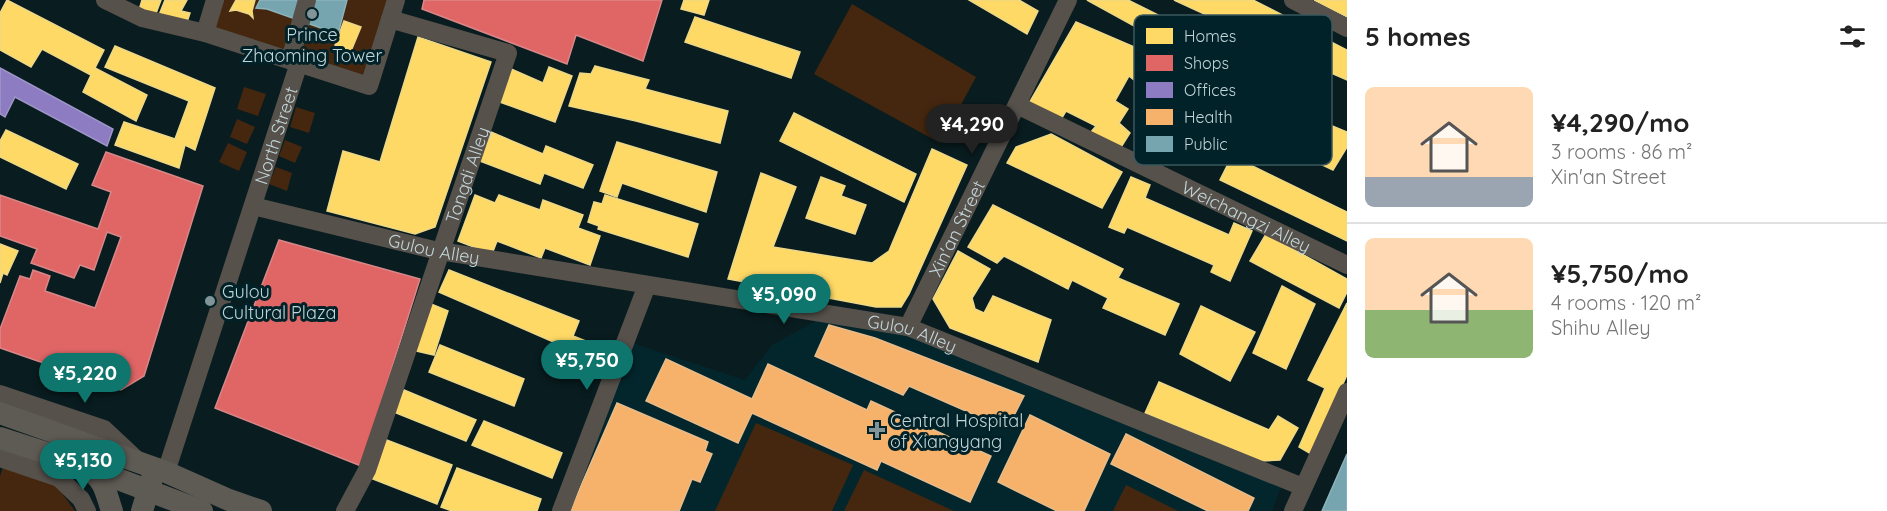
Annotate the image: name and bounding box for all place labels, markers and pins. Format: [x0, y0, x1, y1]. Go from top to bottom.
marker: Prince Zhaoming Tower [305, 7, 319, 21]
place label: Prince Zhaoming Tower [242, 23, 382, 67]
pin: ¥4,290 [923, 104, 1021, 155]
pin: ¥5,090 [735, 274, 833, 325]
place label: Gulou Cultural Plaza [222, 280, 336, 324]
marker: Gulou Cultural Plaza [203, 294, 217, 308]
pin: ¥5,750 [538, 340, 636, 391]
pin: ¥5,220 [36, 353, 134, 404]
place label: Central Hospital of Xiangyang [890, 409, 1023, 453]
marker: Central Hospital of Xiangyang [868, 421, 886, 439]
pin: ¥5,130 [34, 440, 132, 491]

